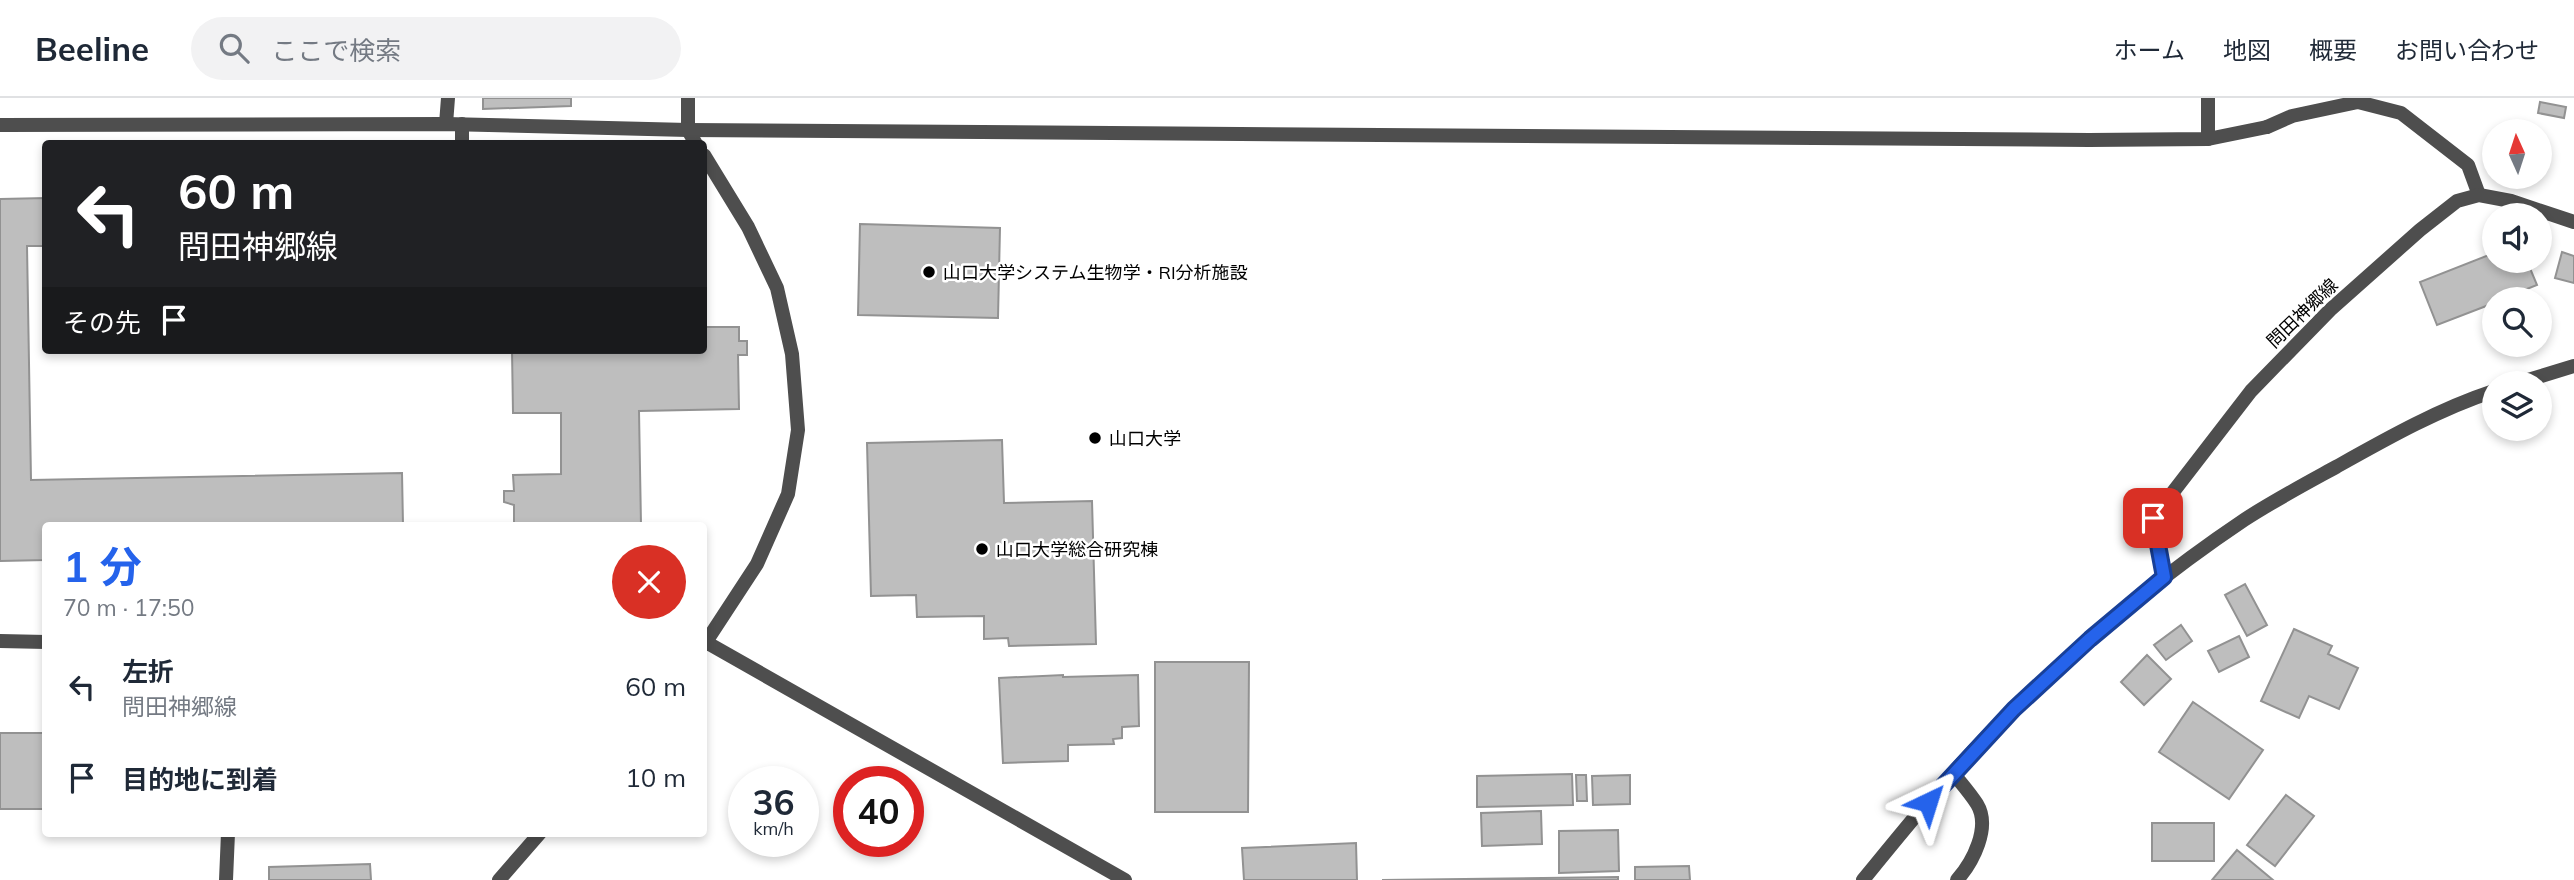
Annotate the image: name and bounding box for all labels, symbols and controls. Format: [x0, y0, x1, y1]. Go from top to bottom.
search box [191, 17, 681, 80]
text: Beeline [35, 28, 149, 69]
icon: search [215, 29, 253, 67]
text: ここで検索 [271, 34, 401, 67]
text: ホーム [2114, 35, 2185, 65]
text: 地図 [2223, 35, 2271, 65]
text: 概要 [2309, 35, 2357, 65]
text: お問い合わせ [2395, 35, 2539, 65]
north arrow [2482, 119, 2552, 189]
map controls [2482, 119, 2552, 441]
text: 60 m [178, 160, 294, 221]
icon: left [63, 168, 154, 259]
button: sound [2482, 203, 2552, 273]
text: 問田神郷線 [178, 226, 338, 266]
place label: 山口大学システム生物学・RI分析施設 [943, 261, 1248, 284]
marker: 山口大学システム生物学・RI分析施設 [921, 264, 937, 280]
street label: 問田神郷線 [2262, 273, 2342, 353]
button: search [2482, 287, 2552, 357]
icon: arrive [155, 301, 193, 339]
text: その先 [63, 306, 141, 339]
button: layers [2482, 371, 2552, 441]
place label: 山口大学 [1109, 427, 1181, 450]
marker: 山口大学 [1087, 430, 1103, 446]
pin [2123, 488, 2183, 548]
icon: arrive [2134, 499, 2172, 537]
place label: 山口大学総合研究棟 [996, 538, 1158, 561]
text: 1 分 [63, 540, 142, 593]
marker: 山口大学総合研究棟 [974, 541, 990, 557]
button: close [612, 545, 686, 619]
text: 70 m · 17:50 [63, 593, 195, 622]
text: 左折 [122, 655, 174, 688]
icon: left [63, 668, 101, 706]
text: 60 m [625, 670, 686, 703]
text: 問田神郷線 [122, 692, 237, 721]
icon: arrive [63, 759, 101, 797]
text: 10 m [625, 761, 686, 794]
text: 目的地に到着 [122, 763, 278, 796]
position arrow [1891, 765, 1965, 839]
speed limit sign: 40 [833, 766, 924, 857]
text: 36 [752, 780, 795, 824]
text: km/h [753, 817, 794, 840]

